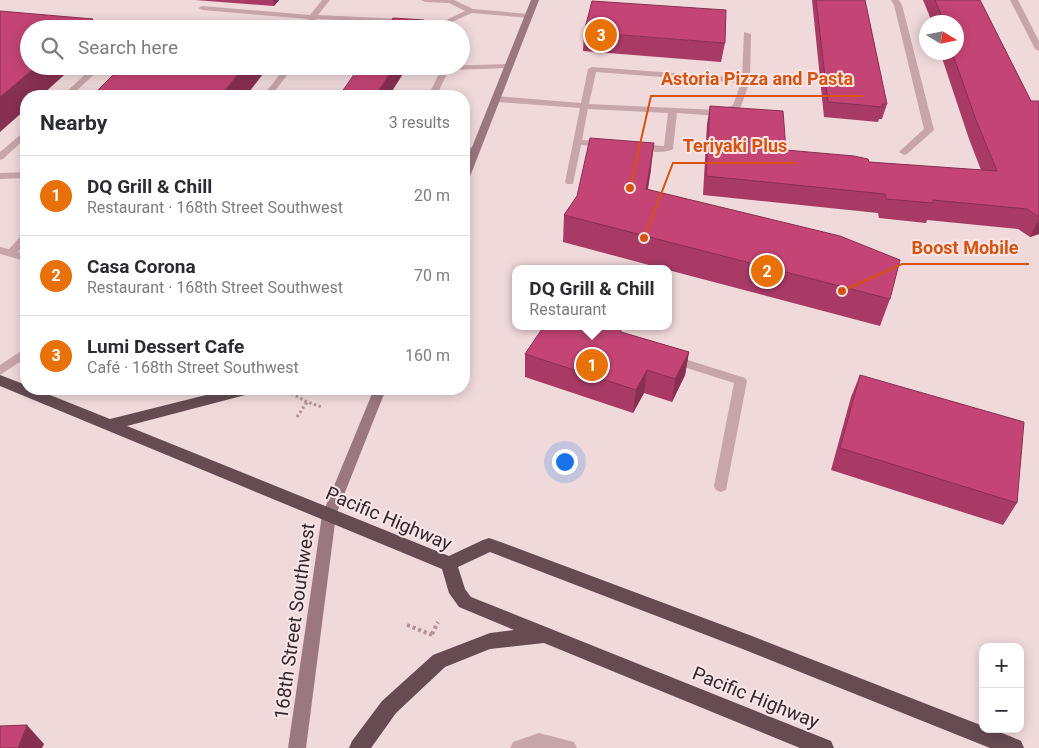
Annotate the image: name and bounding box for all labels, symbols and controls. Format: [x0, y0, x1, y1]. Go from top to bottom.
north arrow [919, 15, 964, 60]
pin: 3 [585, 16, 617, 54]
search box [20, 20, 470, 75]
icon: search [38, 34, 66, 62]
text: Search here [78, 36, 178, 59]
callout: Astoria Pizza and Pasta [651, 63, 863, 96]
text: Astoria Pizza and Pasta [661, 68, 853, 89]
text: Nearby [40, 111, 107, 135]
text: 3 results [389, 113, 450, 132]
callout: Teriyaki Plus [673, 130, 797, 163]
text: Teriyaki Plus [683, 135, 787, 156]
text: DQ Grill & Chill [87, 175, 212, 198]
text: 1 [51, 186, 61, 205]
text: 20 m [414, 186, 450, 205]
text: Restaurant · 168th Street Southwest [87, 198, 343, 217]
callout: Boost Mobile [902, 231, 1029, 264]
text: Boost Mobile [912, 237, 1019, 258]
pin: 2 [751, 252, 783, 290]
text: Casa Corona [87, 255, 196, 278]
popup [512, 265, 672, 330]
text: 2 [51, 266, 61, 285]
text: 70 m [414, 266, 450, 285]
text: DQ Grill & Chill [529, 277, 655, 300]
text: Restaurant · 168th Street Southwest [87, 278, 343, 297]
text: Restaurant [529, 300, 607, 319]
text: Lumi Dessert Cafe [87, 335, 244, 358]
text: 3 [51, 346, 61, 365]
text: 160 m [405, 346, 450, 365]
pin: 1 [576, 346, 608, 384]
text: Café · 168th Street Southwest [87, 358, 299, 377]
your location [552, 449, 578, 475]
street label: Pacific Highway [322, 482, 455, 555]
street label: 168th Street Southwest [269, 521, 320, 721]
map controls [979, 643, 1024, 733]
button: + [979, 643, 1024, 688]
street label: Pacific Highway [689, 662, 823, 733]
button: − [979, 688, 1024, 733]

